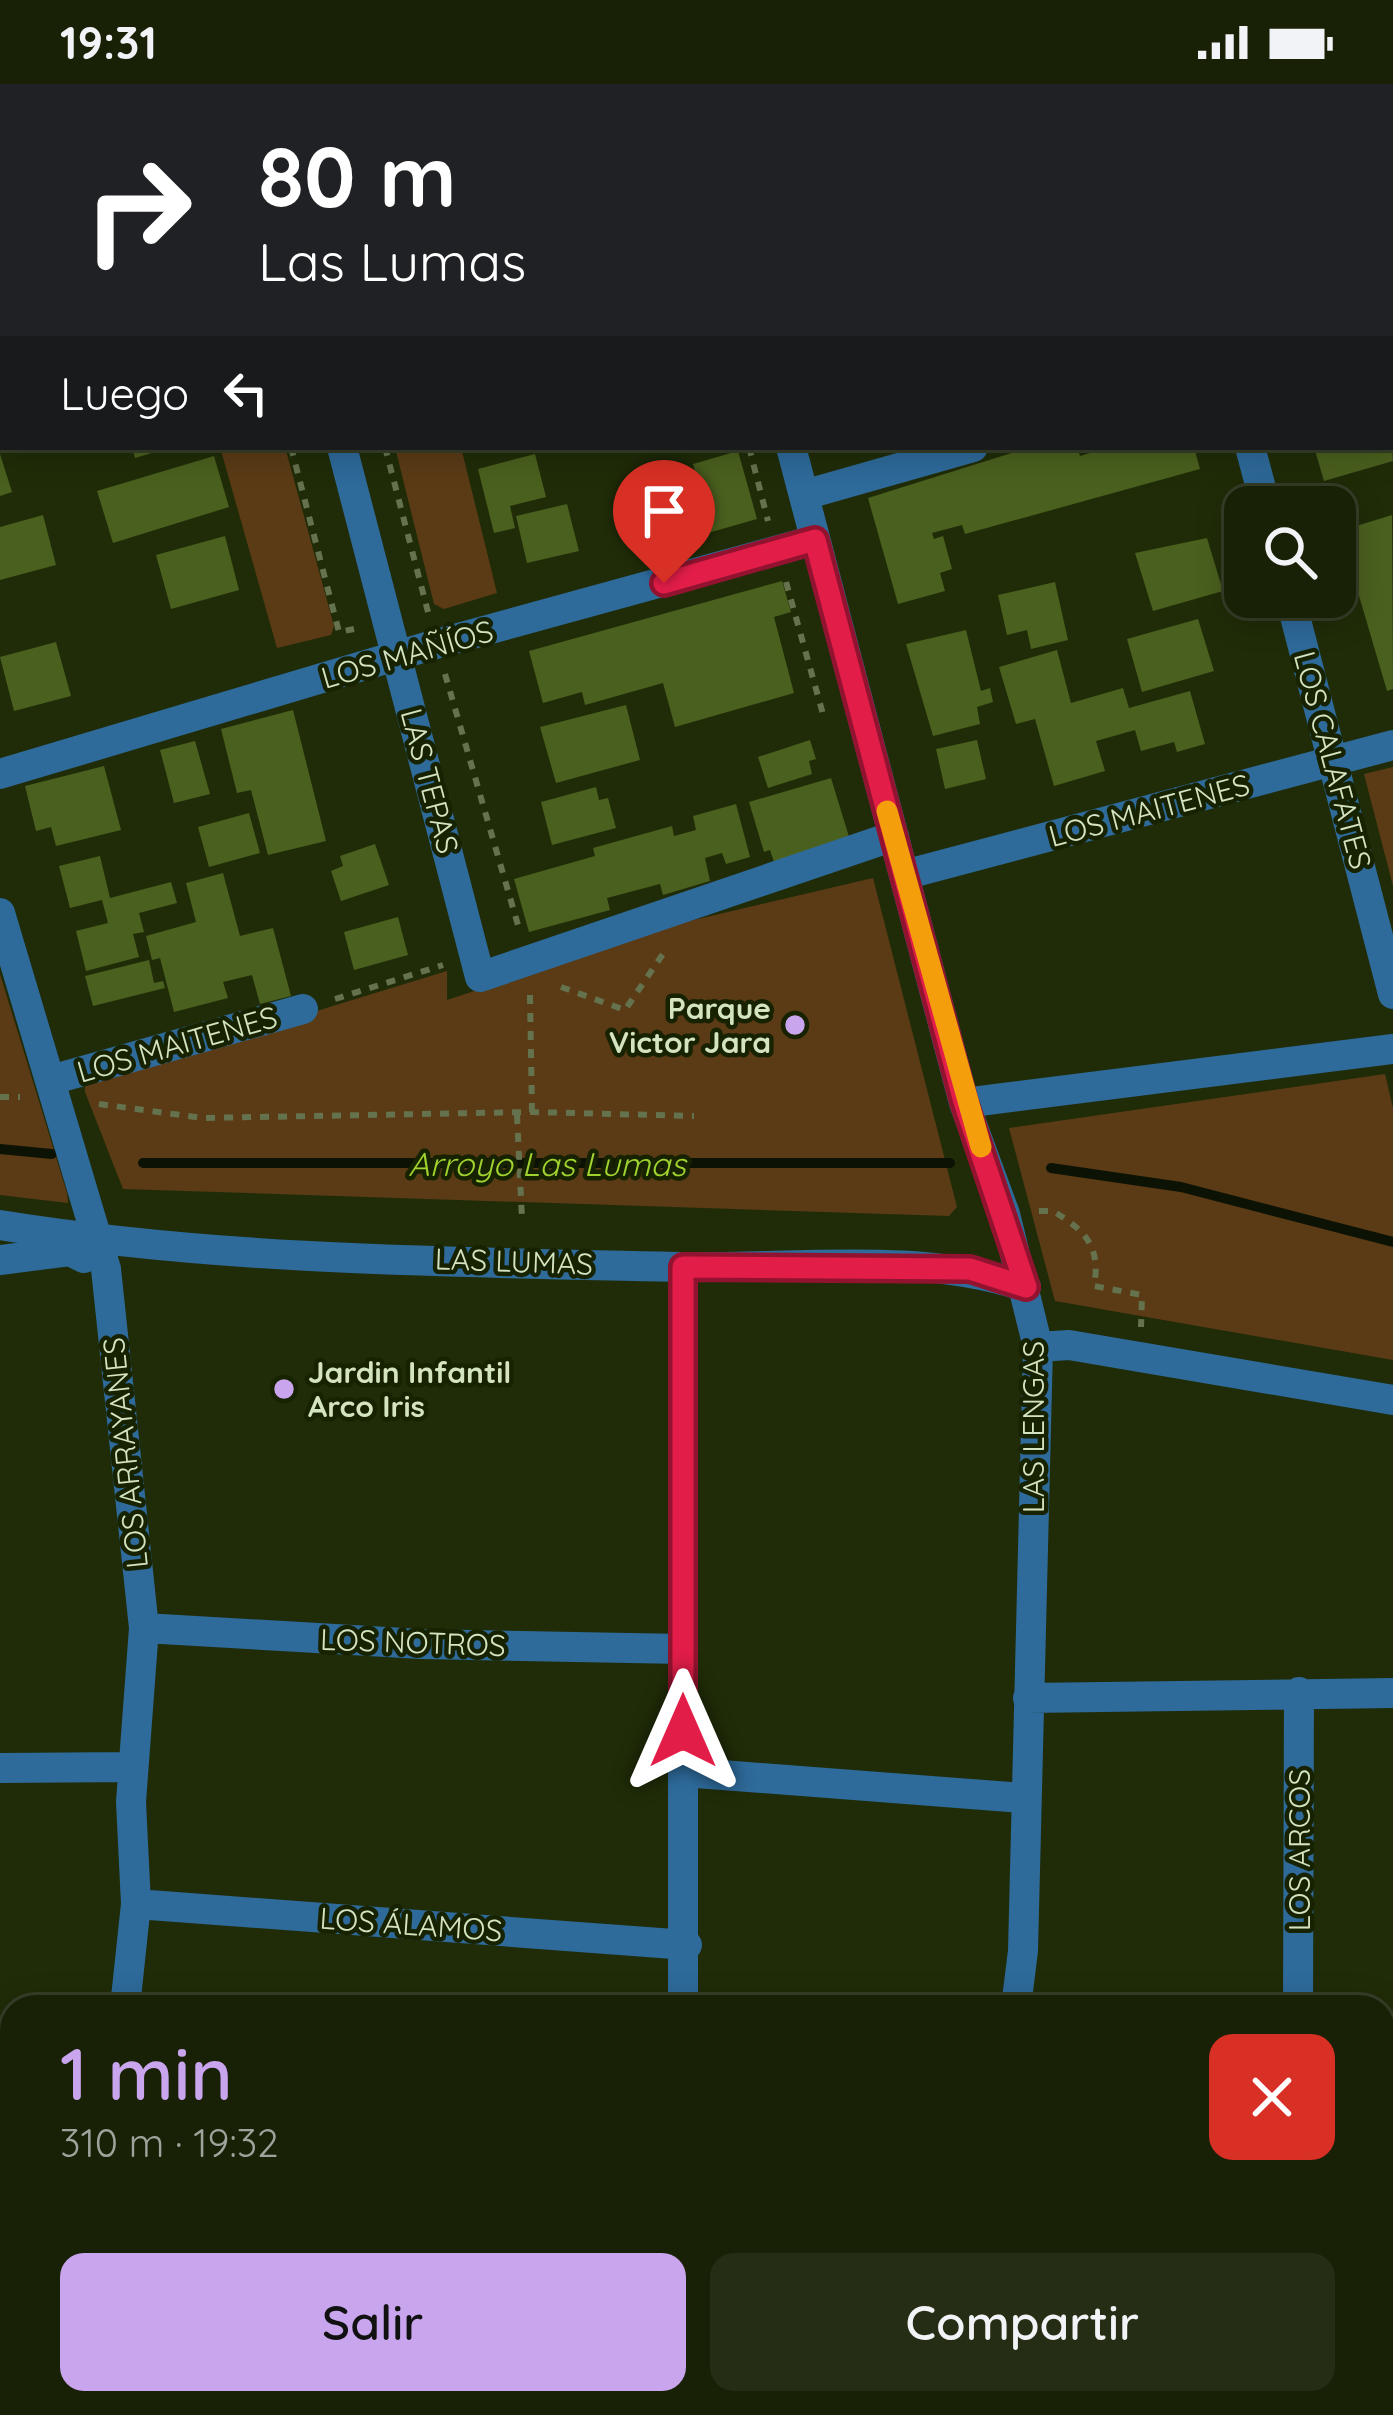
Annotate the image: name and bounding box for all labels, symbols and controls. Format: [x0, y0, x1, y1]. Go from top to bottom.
text: 19:31 [60, 14, 157, 70]
text: 80 m [258, 123, 457, 228]
icon: right [60, 132, 216, 288]
text: Las Lumas [258, 227, 526, 295]
icon: left [213, 360, 279, 426]
text: Luego [60, 365, 189, 421]
pin [613, 460, 715, 583]
icon: arrive [631, 478, 697, 544]
map controls [1224, 486, 1356, 618]
button: search [1224, 486, 1356, 618]
street label: LOS MAÑÍOS [317, 611, 497, 697]
street label: LOS CALAFATES [1286, 647, 1380, 873]
street label: LAS TEPAS [392, 704, 468, 858]
street label: LOS MAITENES [1044, 765, 1254, 855]
place label: Parque Victor Jara [609, 989, 771, 1061]
street label: LOS MAITENES [73, 997, 281, 1091]
marker: Parque Victor Jara [782, 1012, 808, 1038]
water label: Arroyo Las Lumas [408, 1143, 688, 1184]
street label: LAS LUMAS [434, 1239, 594, 1283]
street label: LOS ARRAYANES [94, 1336, 156, 1570]
street label: LAS LENGAS [1014, 1341, 1052, 1513]
place label: Jardin Infantil Arco Iris [308, 1353, 511, 1425]
marker: Jardin Infantil Arco Iris [271, 1376, 297, 1402]
street label: LOS NOTROS [320, 1620, 506, 1664]
position arrow [620, 1668, 746, 1794]
street label: LOS ARCOS [1280, 1769, 1318, 1931]
street label: LOS ÁLAMOS [318, 1899, 504, 1949]
text: 1 min [60, 2028, 233, 2118]
button: close [1209, 2034, 1335, 2160]
text: 310 m · 19:32 [60, 2118, 279, 2167]
button: Salir [60, 2253, 686, 2391]
button: Compartir [710, 2253, 1335, 2391]

